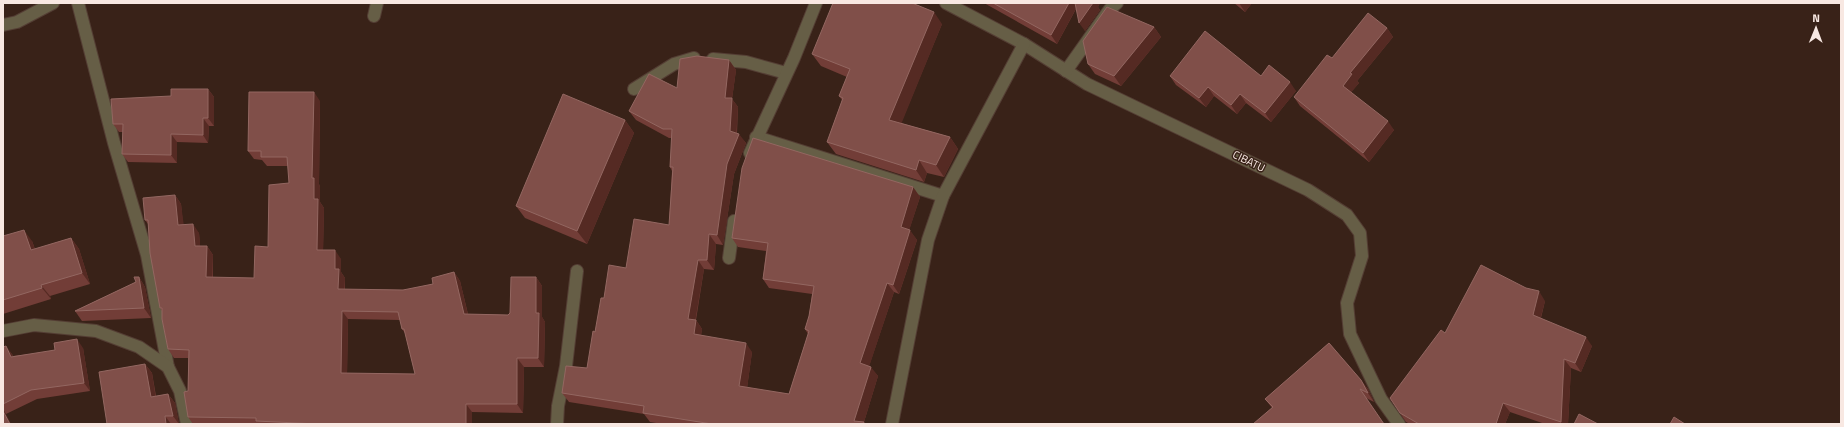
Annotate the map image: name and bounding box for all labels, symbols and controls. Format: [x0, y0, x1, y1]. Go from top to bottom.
north arrow [1796, 8, 1836, 48]
text: N [1812, 10, 1820, 26]
street label: CIBATU [1230, 146, 1268, 176]

